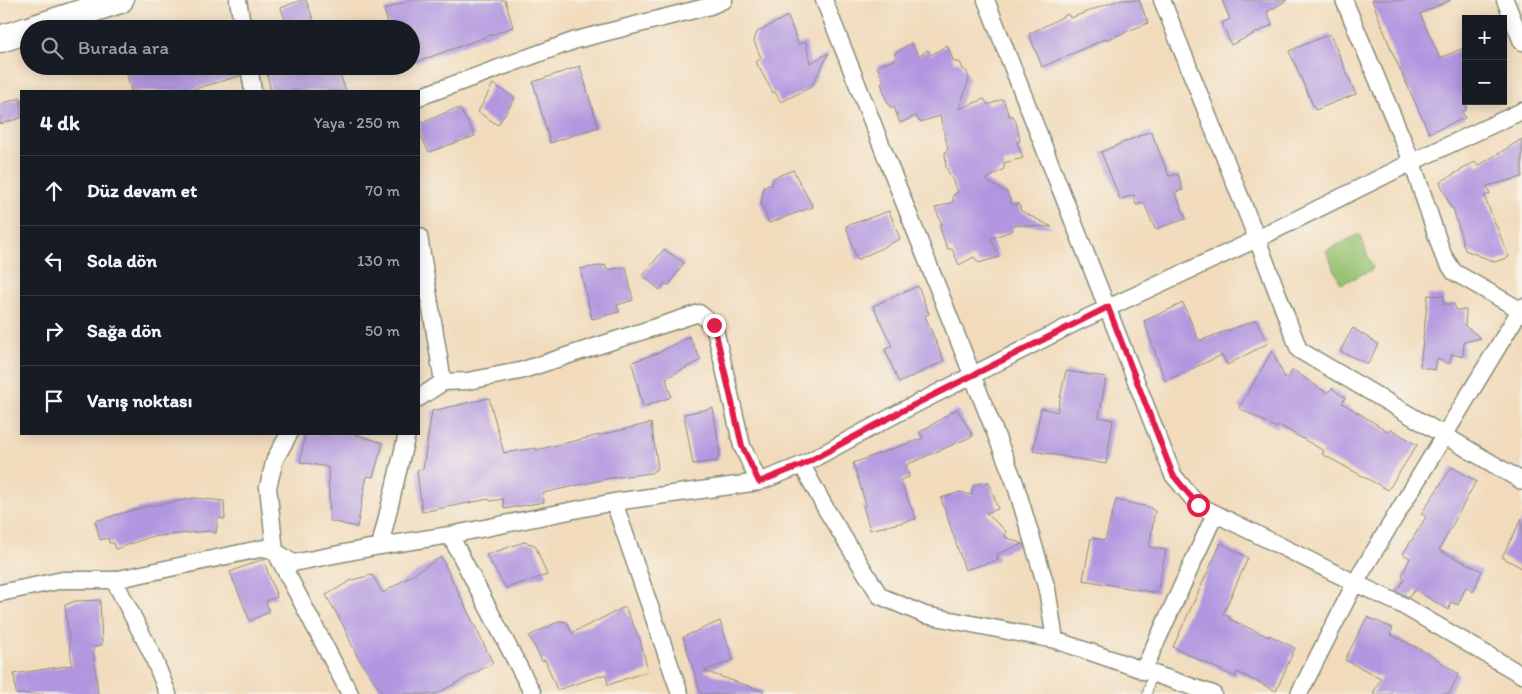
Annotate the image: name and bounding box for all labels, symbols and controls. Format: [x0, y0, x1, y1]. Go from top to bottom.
map controls [1462, 15, 1507, 105]
button: + [1462, 15, 1507, 60]
search box [20, 20, 420, 75]
icon: search [38, 34, 66, 62]
text: Burada ara [78, 36, 169, 59]
button: − [1462, 60, 1507, 105]
text: 4 dk [40, 110, 80, 135]
text: Yaya · 250 m [314, 113, 400, 132]
icon: ahead [40, 177, 68, 205]
text: Düz devam et [87, 179, 197, 202]
text: 70 m [365, 181, 400, 200]
icon: left [40, 247, 68, 275]
text: Sola dön [87, 249, 157, 272]
text: 130 m [357, 251, 400, 270]
route end [703, 314, 726, 337]
icon: right [40, 317, 68, 345]
text: Sağa dön [87, 319, 161, 342]
text: 50 m [365, 321, 400, 340]
icon: arrive [40, 387, 68, 415]
text: Varış noktası [87, 389, 192, 412]
route start [1187, 494, 1210, 517]

